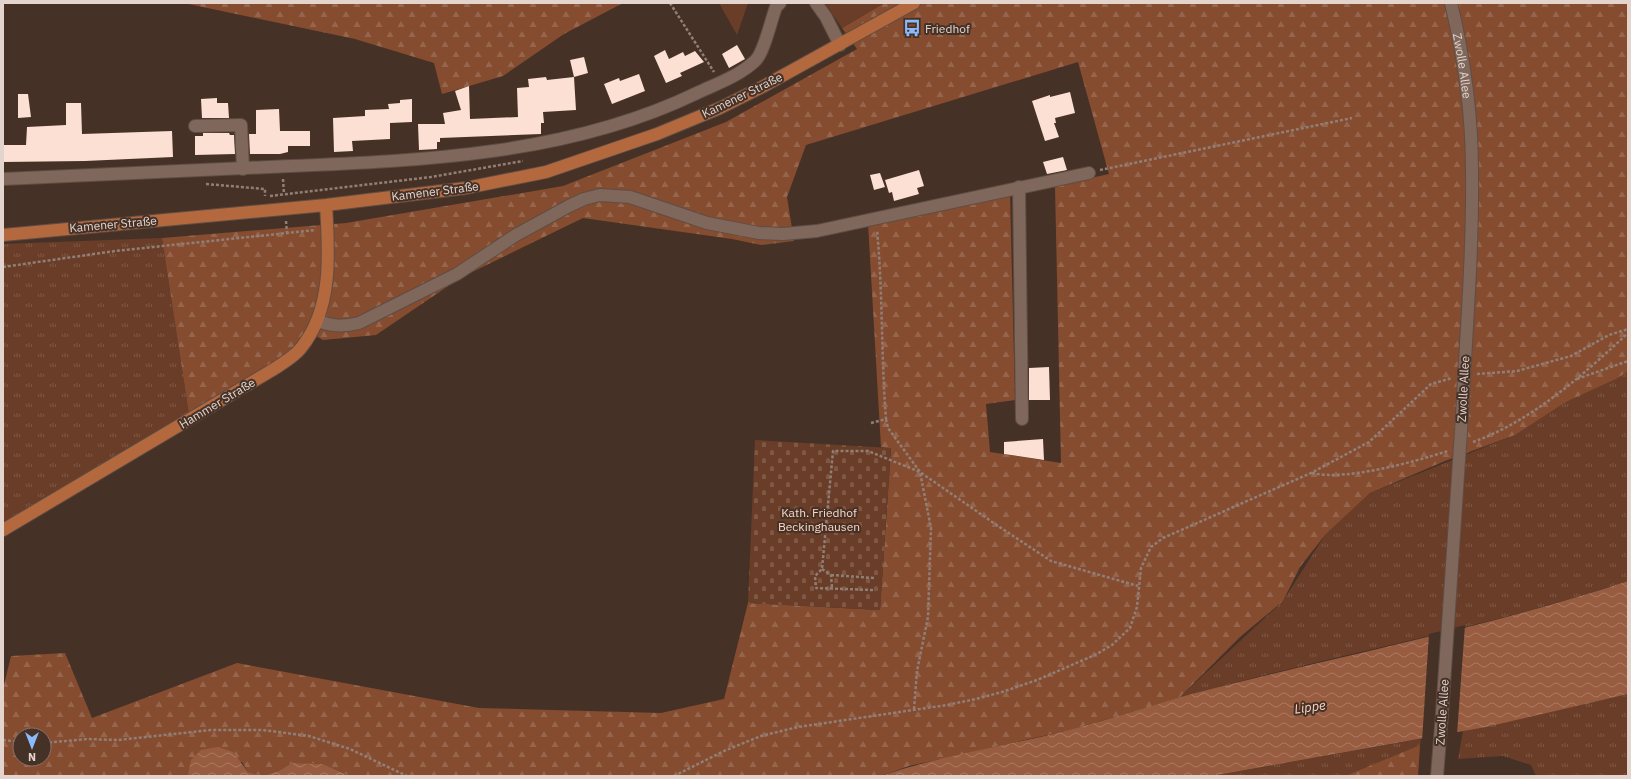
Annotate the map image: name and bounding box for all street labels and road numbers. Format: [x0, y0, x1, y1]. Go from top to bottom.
street label: Zwolle Allee [1450, 32, 1475, 100]
street label: Kamener Straße [699, 69, 785, 121]
street label: Kamener Straße [391, 178, 480, 204]
street label: Kamener Straße [69, 213, 158, 235]
street label: Zwolle Allee [1454, 355, 1472, 422]
street label: Hammer Straße [176, 374, 258, 432]
street label: Zwolle Allee [1432, 678, 1452, 745]

